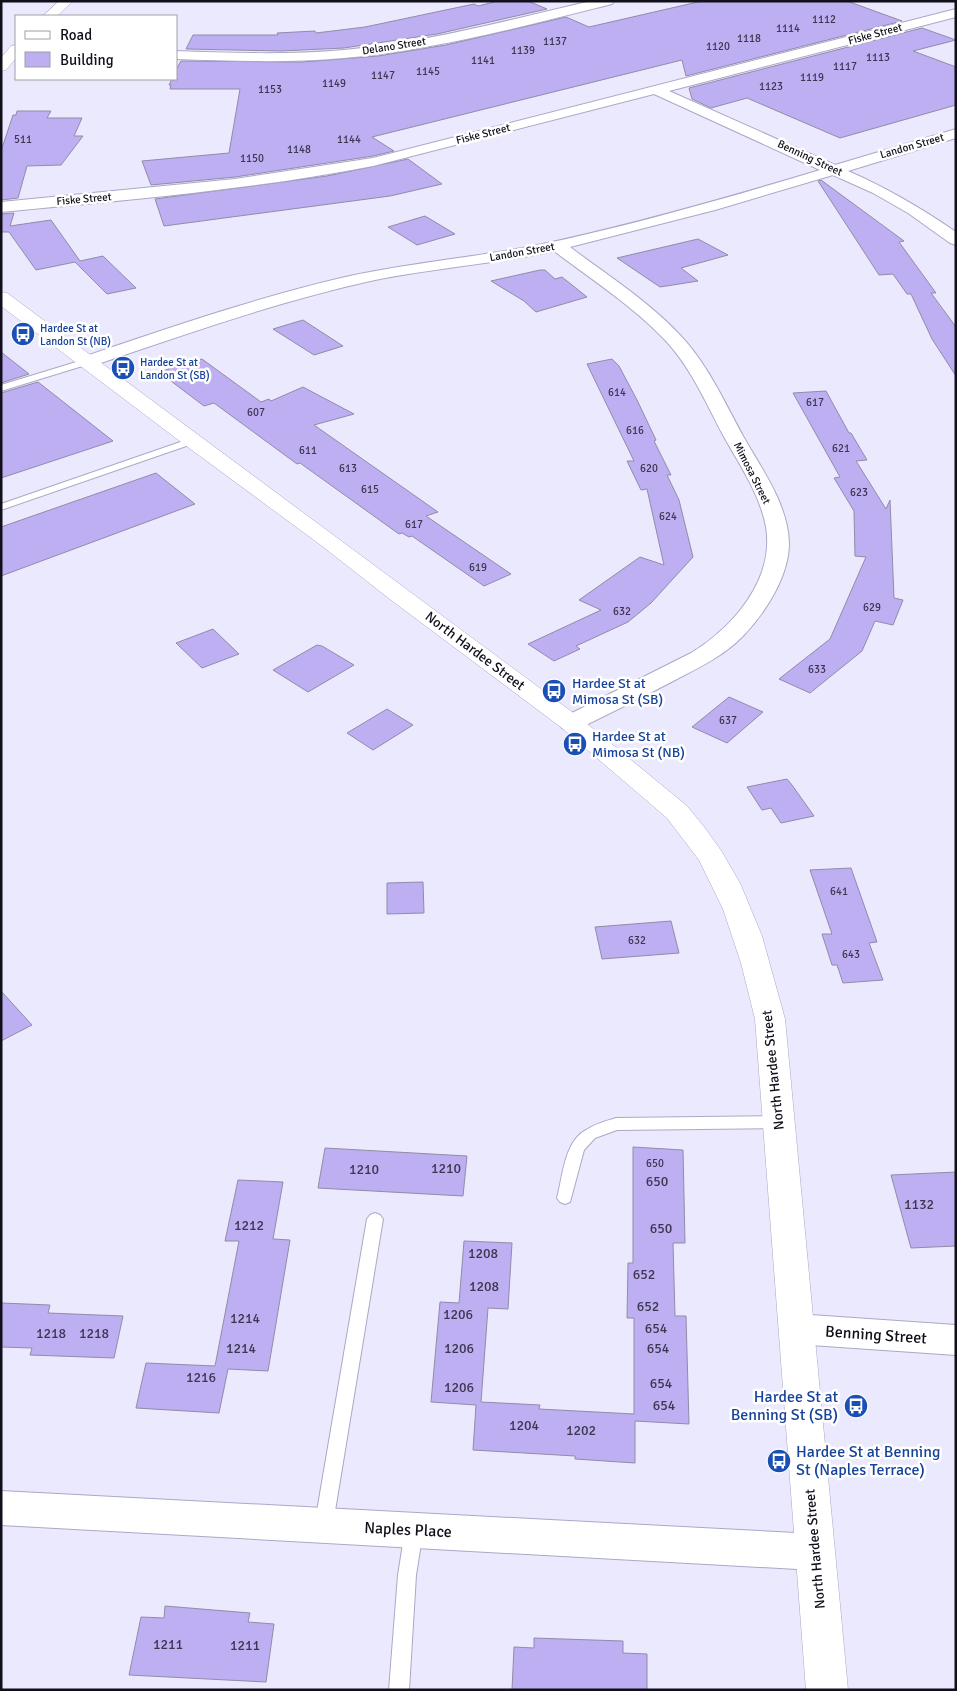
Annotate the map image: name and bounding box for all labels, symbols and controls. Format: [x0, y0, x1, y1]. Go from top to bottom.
house number: 1112 [812, 13, 836, 26]
legend [15, 15, 178, 80]
street label: Fiske Street [847, 21, 904, 47]
house number: 1114 [776, 22, 800, 35]
text: Road [60, 26, 92, 44]
house number: 1118 [737, 32, 761, 45]
street label: Delano Street [361, 35, 427, 57]
house number: 1137 [543, 35, 567, 48]
house number: 1120 [706, 40, 730, 53]
house number: 1139 [511, 44, 535, 57]
text: Building [60, 51, 114, 69]
house number: 1113 [866, 51, 890, 64]
house number: 1141 [471, 54, 495, 67]
house number: 1117 [833, 60, 857, 73]
house number: 1145 [416, 65, 440, 78]
house number: 1147 [371, 69, 395, 82]
house number: 1119 [800, 71, 824, 84]
house number: 1149 [322, 77, 346, 90]
house number: 1123 [759, 80, 783, 93]
house number: 1153 [258, 83, 282, 96]
street label: Fiske Street [455, 121, 512, 147]
street label: Landon Street [879, 131, 946, 161]
house number: 511 [14, 133, 32, 146]
house number: 1144 [337, 133, 361, 146]
street label: Benning Street [776, 137, 845, 179]
house number: 1148 [287, 143, 311, 156]
house number: 1150 [240, 152, 264, 165]
street label: Fiske Street [56, 190, 112, 208]
street label: Landon Street [488, 240, 556, 264]
bus stop icon: Hardee St at Landon St (NB) [10, 321, 36, 347]
place label: Hardee St at Landon St (NB) [40, 322, 111, 348]
bus stop icon: Hardee St at Landon St (SB) [110, 355, 136, 381]
place label: Hardee St at Landon St (SB) [140, 356, 210, 382]
house number: 614 [608, 386, 626, 399]
house number: 617 [806, 396, 824, 409]
house number: 607 [247, 406, 265, 419]
house number: 616 [626, 424, 644, 437]
street label: Mimosa Street [731, 440, 773, 506]
house number: 621 [832, 442, 850, 455]
house number: 611 [299, 444, 317, 457]
house number: 613 [339, 462, 357, 475]
house number: 620 [640, 462, 658, 475]
house number: 615 [361, 483, 379, 496]
house number: 623 [850, 486, 868, 499]
house number: 624 [659, 510, 677, 523]
house number: 617 [405, 518, 423, 531]
house number: 619 [469, 561, 487, 574]
house number: 629 [863, 601, 881, 614]
house number: 632 [613, 605, 631, 618]
street label: North Hardee Street [422, 608, 528, 694]
house number: 633 [808, 663, 826, 676]
place label: Hardee St at Mimosa St (SB) [572, 675, 663, 708]
bus stop icon: Hardee St at Mimosa St (SB) [541, 678, 567, 704]
house number: 637 [719, 714, 737, 727]
place label: Hardee St at Mimosa St (NB) [592, 728, 685, 761]
bus stop icon: Hardee St at Mimosa St (NB) [562, 731, 588, 757]
house number: 641 [830, 885, 848, 898]
house number: 632 [628, 934, 646, 947]
house number: 643 [842, 948, 860, 961]
street label: North Hardee Street [758, 1009, 788, 1131]
house number: 650 [646, 1157, 664, 1170]
house number: 1210 [431, 1160, 461, 1177]
house number: 1210 [349, 1161, 379, 1178]
house number: 650 [646, 1173, 668, 1190]
house number: 1132 [904, 1196, 934, 1213]
house number: 1212 [234, 1217, 264, 1234]
house number: 650 [650, 1220, 672, 1237]
house number: 1208 [468, 1245, 498, 1262]
house number: 652 [633, 1266, 655, 1283]
house number: 1208 [469, 1278, 499, 1295]
house number: 652 [637, 1298, 659, 1315]
house number: 1206 [443, 1306, 473, 1323]
house number: 1214 [230, 1310, 261, 1327]
house number: 654 [645, 1320, 668, 1337]
street label: Benning Street [824, 1321, 928, 1349]
house number: 1218 [36, 1325, 66, 1342]
house number: 1218 [79, 1325, 109, 1342]
house number: 1214 [226, 1340, 257, 1357]
house number: 1206 [444, 1340, 474, 1357]
house number: 654 [647, 1340, 670, 1357]
house number: 1216 [186, 1369, 216, 1386]
house number: 654 [650, 1375, 673, 1392]
house number: 1206 [444, 1379, 474, 1396]
place label: Hardee St at Benning St (SB) [731, 1387, 838, 1425]
bus stop icon: Hardee St at Benning St (SB) [843, 1393, 869, 1419]
house number: 654 [653, 1397, 676, 1414]
house number: 1204 [509, 1417, 540, 1434]
house number: 1202 [566, 1422, 596, 1439]
place label: Hardee St at Benning St (Naples Terrace) [796, 1442, 940, 1480]
bus stop icon: Hardee St at Benning St (Naples Terrace) [766, 1448, 792, 1474]
street label: North Hardee Street [801, 1488, 829, 1610]
street label: Naples Place [364, 1518, 452, 1542]
house number: 1211 [153, 1636, 183, 1653]
house number: 1211 [230, 1637, 260, 1654]

